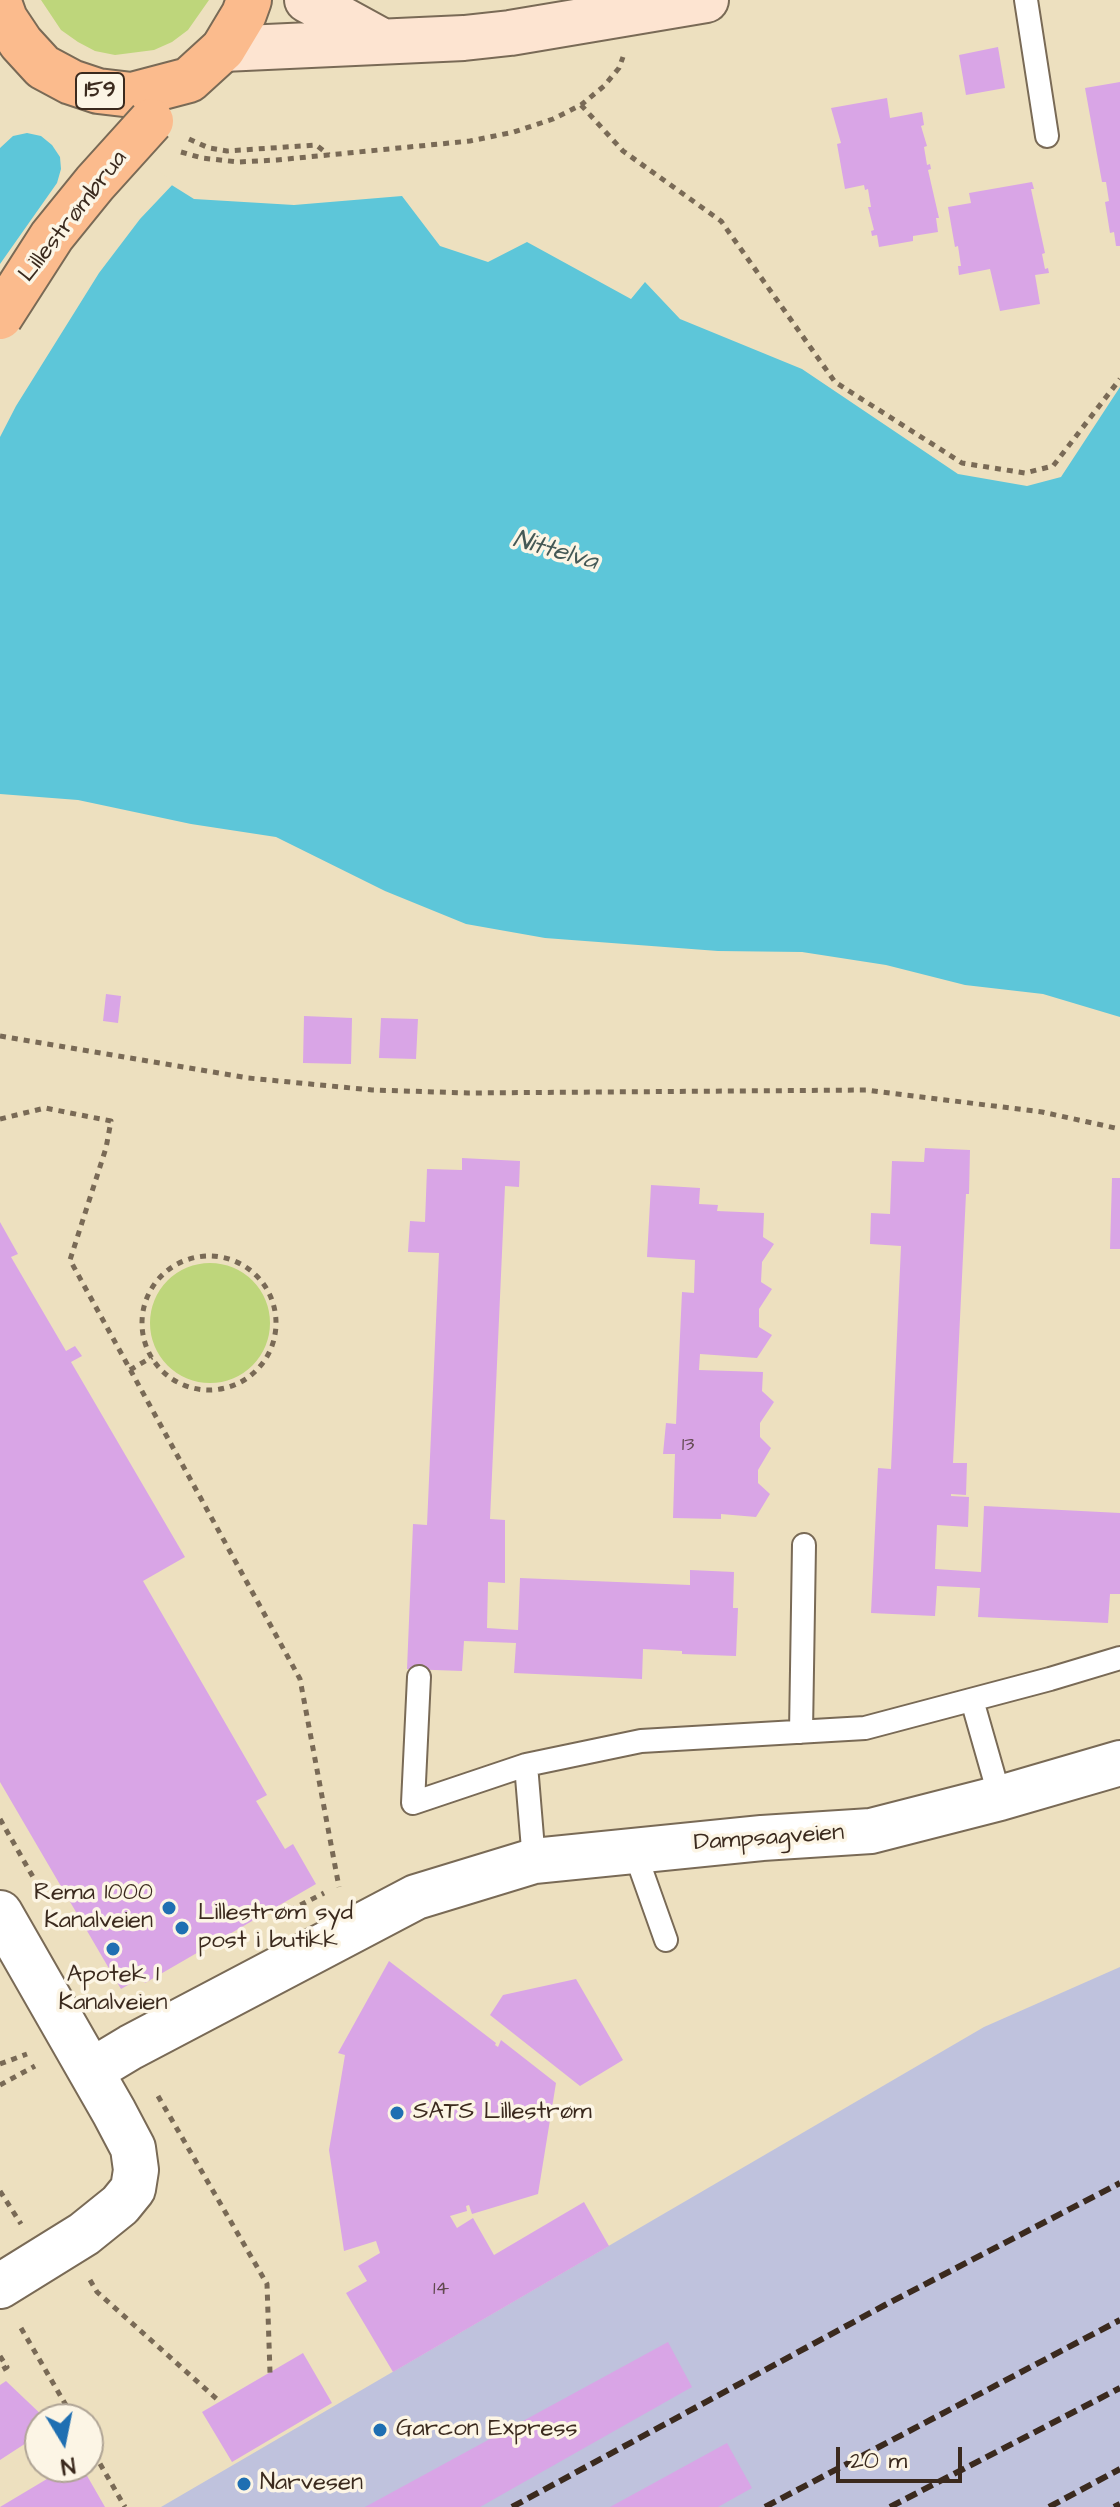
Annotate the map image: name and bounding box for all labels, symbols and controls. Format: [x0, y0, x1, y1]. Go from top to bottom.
road number: 159 [76, 73, 124, 109]
street label: Lillestrømbrua [14, 145, 134, 289]
water label: Nittelva [509, 525, 601, 579]
house number: 13 [682, 1434, 694, 1458]
street label: Dampsagveien [693, 1819, 845, 1859]
place label: Rema 1000 Kanalveien [34, 1880, 153, 1936]
marker: Rema 1000 Kanalveien [160, 1899, 178, 1917]
place label: Lillestrøm syd post i butikk [198, 1900, 353, 1956]
marker: Lillestrøm syd post i butikk [173, 1919, 191, 1937]
marker: Apotek 1 Kanalveien [104, 1940, 122, 1958]
place label: Apotek 1 Kanalveien [59, 1962, 167, 2018]
place label: SATS Lillestrøm [413, 2099, 592, 2127]
marker: SATS Lillestrøm [388, 2104, 406, 2122]
house number: 14 [433, 2278, 449, 2302]
north arrow [24, 2403, 104, 2483]
place label: Garcon Express [396, 2416, 578, 2444]
marker: Garcon Express [371, 2421, 389, 2439]
scale bar [840, 2431, 966, 2481]
text: 20 m [850, 2444, 907, 2478]
text: N [58, 2449, 77, 2482]
place label: Narvesen [260, 2470, 363, 2498]
marker: Narvesen [235, 2475, 253, 2493]

